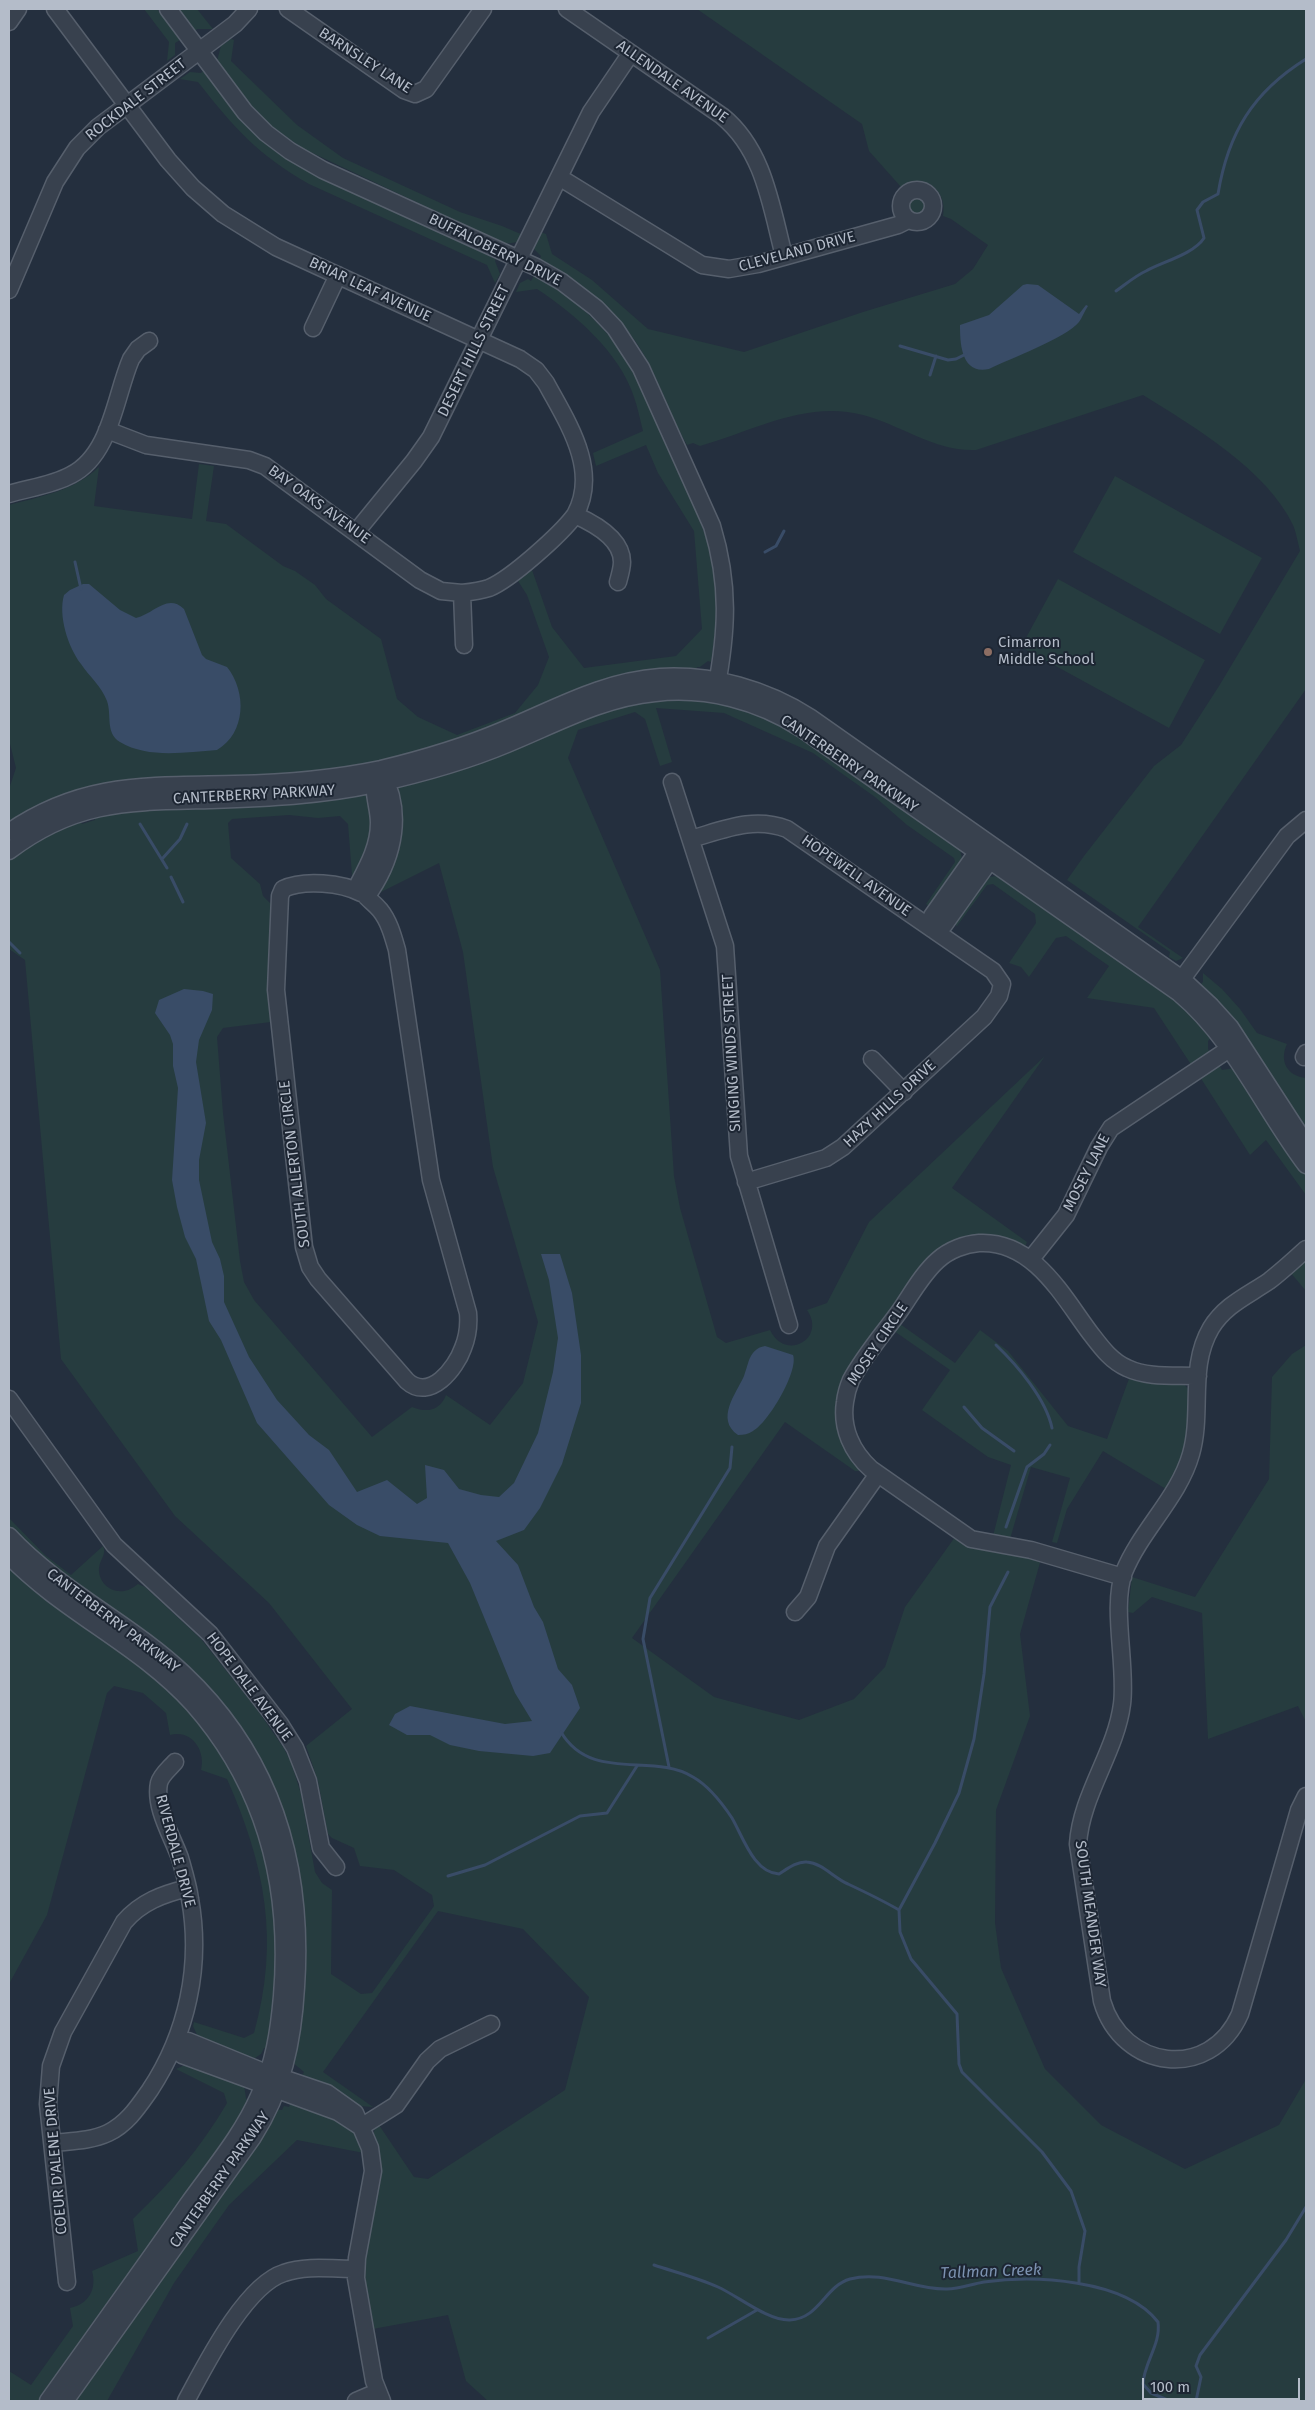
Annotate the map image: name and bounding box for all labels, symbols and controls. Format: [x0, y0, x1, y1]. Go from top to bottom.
street label: BARNSLEY LANE [315, 24, 415, 98]
street label: ALLENDALE AVENUE [613, 37, 731, 127]
street label: ROCKDALE STREET [82, 55, 190, 145]
street label: BUFFALOBERRY DRIVE [426, 210, 564, 290]
street label: CLEVELAND DRIVE [737, 228, 857, 276]
street label: BRIAR LEAF AVENUE [306, 254, 434, 326]
street label: DESERT HILLS STREET [434, 282, 514, 420]
street label: BAY OAKS AVENUE [264, 462, 374, 548]
place label: Cimarron Middle School [998, 634, 1094, 669]
marker: Cimarron Middle School [982, 646, 994, 658]
street label: CANTERBERRY PARKWAY [777, 711, 921, 817]
street label: CANTERBERRY PARKWAY [173, 782, 335, 808]
street label: HOPEWELL AVENUE [798, 831, 914, 921]
street label: SINGING WINDS STREET [719, 974, 745, 1132]
street label: HAZY HILLS DRIVE [840, 1057, 940, 1151]
street label: SOUTH ALLERTON CIRCLE [276, 1079, 314, 1249]
street label: MOSEY LANE [1060, 1131, 1114, 1215]
street label: MOSEY CIRCLE [844, 1299, 912, 1389]
street label: CANTERBERRY PARKWAY [43, 1565, 183, 1677]
street label: HOPE DALE AVENUE [202, 1629, 296, 1745]
street label: RIVERDALE DRIVE [151, 1793, 199, 1909]
street label: SOUTH MEANDER WAY [1071, 1839, 1109, 1989]
street label: COEUR D'ALENE DRIVE [41, 2087, 71, 2235]
street label: CANTERBERRY PARKWAY [166, 2108, 274, 2252]
water label: Tallman Creek [940, 2261, 1042, 2283]
scale bar [1145, 2368, 1302, 2400]
text: 100 m [1150, 2378, 1190, 2396]

